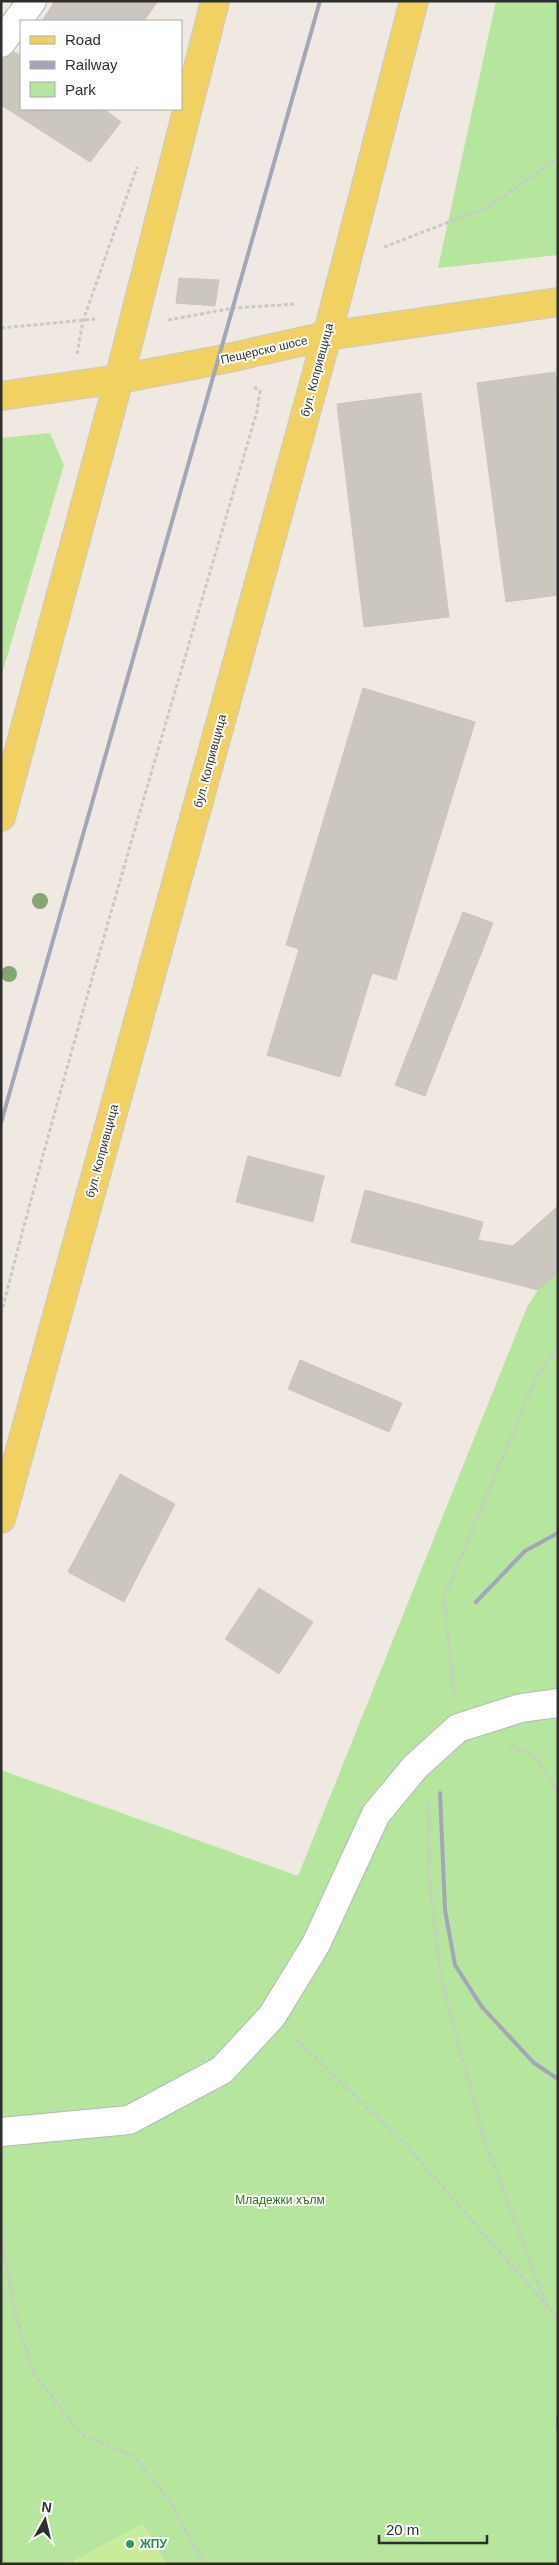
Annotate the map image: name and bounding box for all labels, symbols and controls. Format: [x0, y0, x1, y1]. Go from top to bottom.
legend [20, 20, 182, 110]
text: Road [65, 31, 101, 48]
text: Railway [65, 56, 118, 73]
text: Park [65, 81, 96, 98]
street label: бул. Копривщица [298, 321, 336, 418]
street label: Пещерско шосе [219, 333, 309, 367]
street label: бул. Копривщица [191, 712, 229, 809]
street label: бул. Копривщица [83, 1102, 121, 1199]
park label: Младежки хълм [235, 2193, 325, 2207]
north arrow [20, 2495, 70, 2545]
text: N [41, 2498, 53, 2516]
scale bar [379, 2512, 486, 2544]
text: 20 m [386, 2521, 419, 2538]
place label: ЖПУ [139, 2537, 167, 2551]
marker: ЖПУ [124, 2538, 136, 2550]

